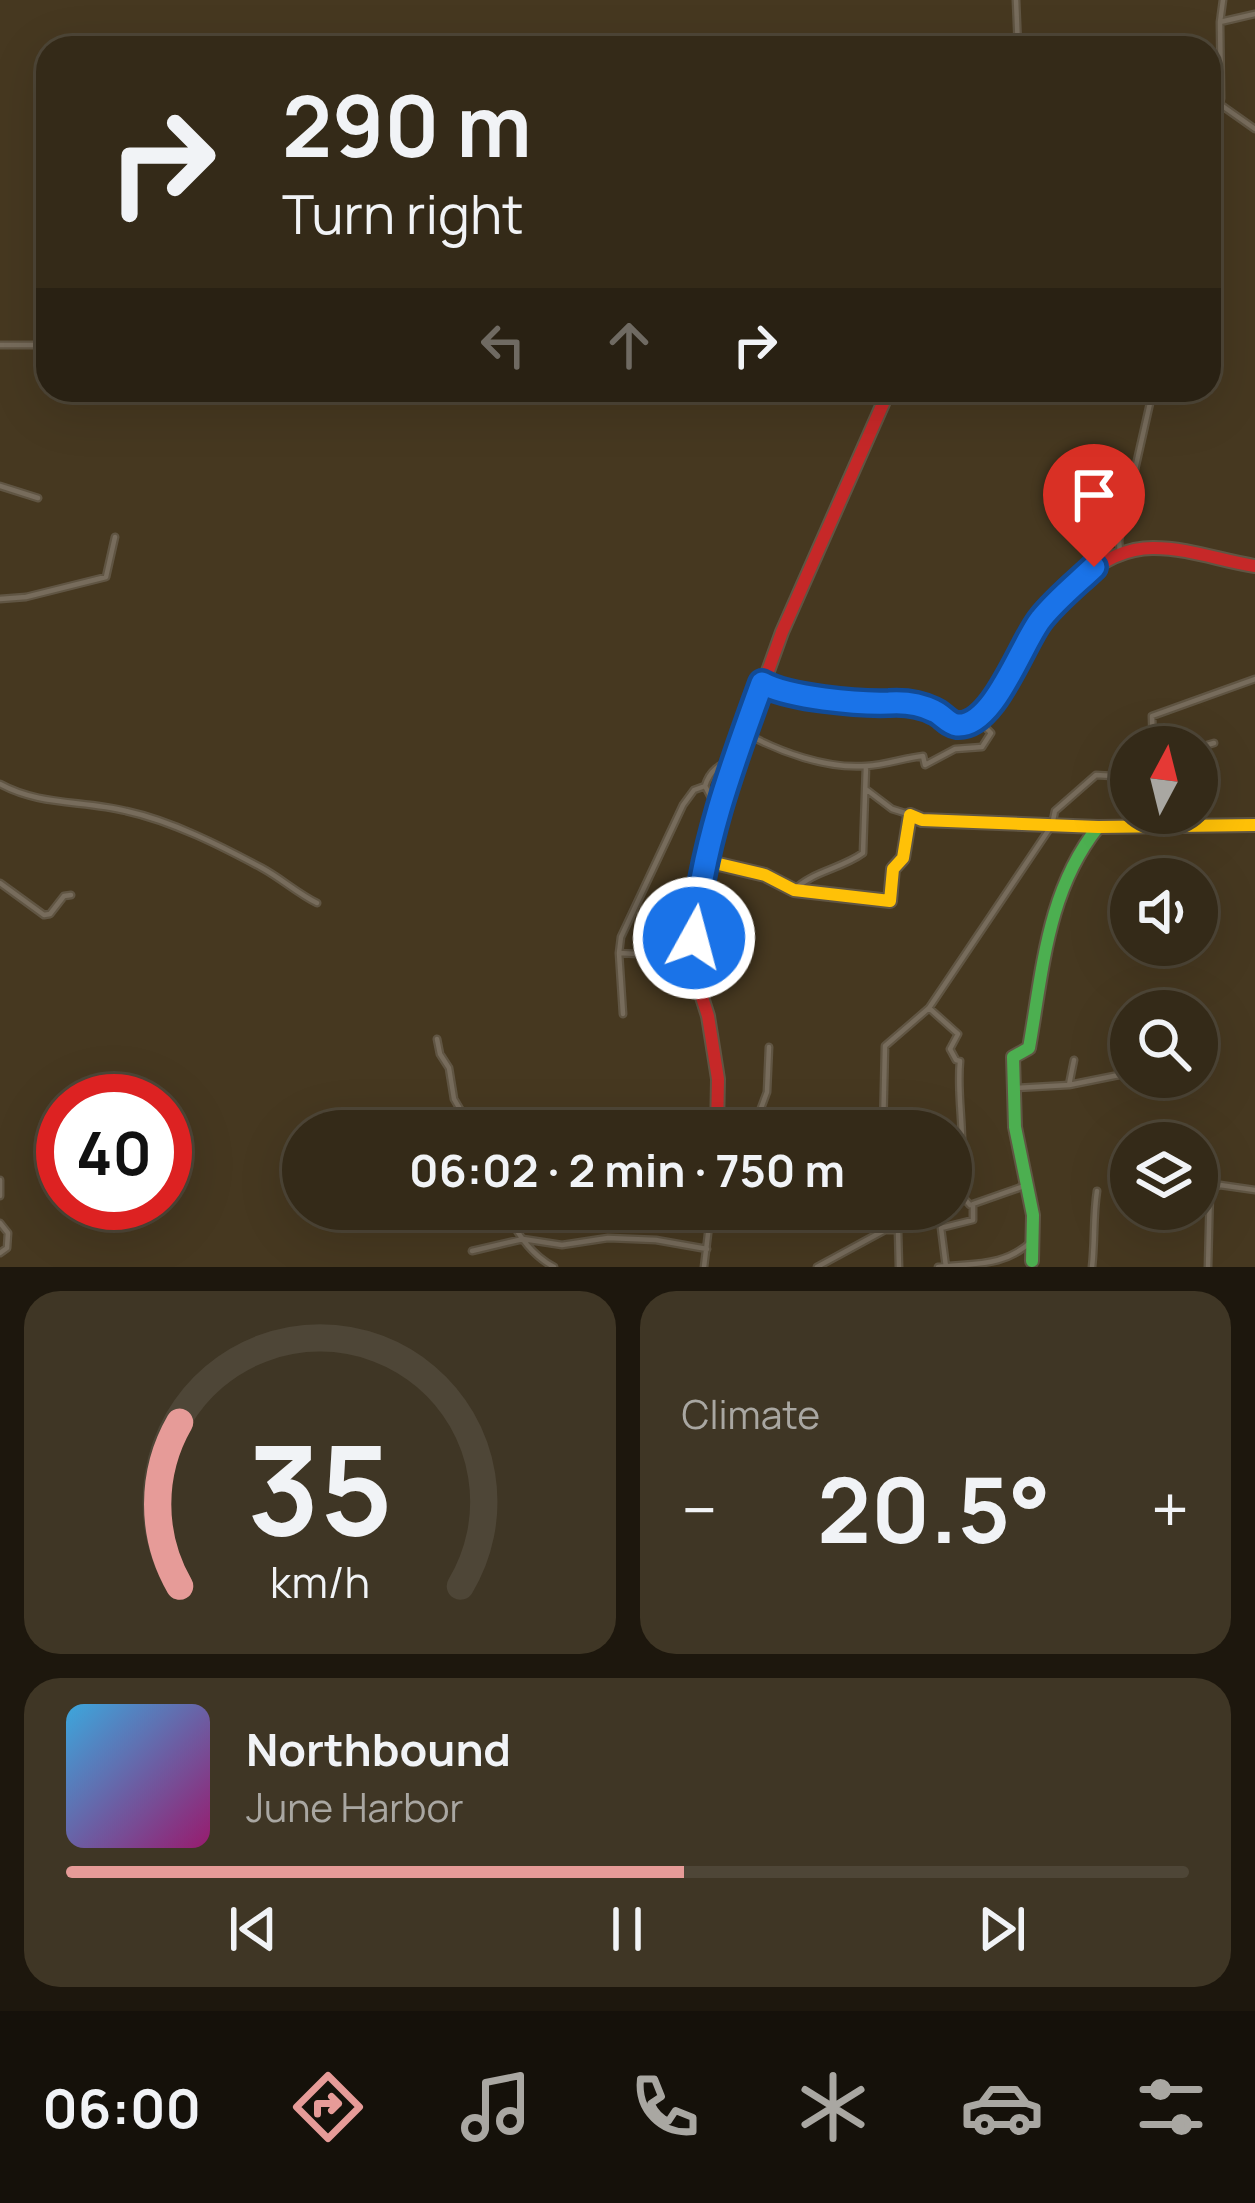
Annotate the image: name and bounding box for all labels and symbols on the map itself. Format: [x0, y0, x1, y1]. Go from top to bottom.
pin [1043, 444, 1145, 567]
north arrow [1110, 726, 1218, 834]
position arrow [631, 875, 757, 1001]
speed limit sign: 40 [36, 1074, 192, 1230]

